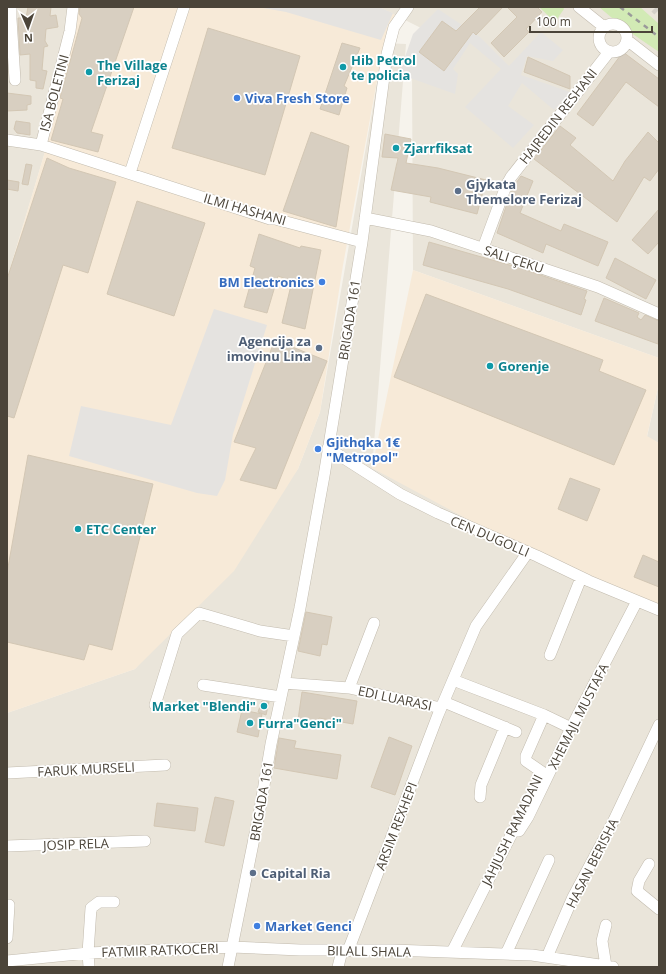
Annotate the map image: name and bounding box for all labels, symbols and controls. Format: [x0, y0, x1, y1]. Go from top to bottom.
north arrow [8, 8, 48, 48]
scale bar [530, 8, 652, 34]
text: 100 m [536, 13, 571, 30]
text: N [24, 31, 33, 46]
place label: Hib Petrol te policia [351, 51, 416, 84]
street label: ISA BOLETINI [35, 52, 73, 134]
place label: The Village Ferizaj [97, 56, 168, 89]
marker: Hib Petrol te policia [338, 62, 348, 72]
street label: HAJREDIN RESHANI [515, 65, 601, 167]
marker: The Village Ferizaj [84, 67, 94, 77]
place label: Viva Fresh Store [245, 89, 350, 107]
marker: Viva Fresh Store [232, 93, 242, 103]
place label: Zjarrfiksat [404, 139, 473, 157]
marker: Zjarrfiksat [391, 143, 401, 153]
place label: Gjykata Themelore Ferizaj [466, 175, 582, 208]
marker: Gjykata Themelore Ferizaj [453, 186, 463, 196]
street label: ILMI HASHANI [202, 189, 288, 229]
street label: SALI ÇEKU [482, 241, 546, 277]
place label: BM Electronics [219, 273, 314, 291]
marker: BM Electronics [317, 277, 327, 287]
street label: BRIGADA 161 [334, 279, 364, 361]
place label: Agencija za imovinu Lina [227, 332, 311, 365]
marker: Agencija za imovinu Lina [314, 343, 324, 353]
place label: Gorenje [498, 357, 550, 375]
marker: Gorenje [485, 361, 495, 371]
place label: Gjithqka 1€ "Metropol" [326, 433, 400, 466]
marker: Gjithqka 1€ "Metropol" [313, 444, 323, 454]
street label: CEN DUGOLLI [448, 511, 532, 561]
place label: ETC Center [86, 520, 156, 538]
marker: ETC Center [73, 524, 83, 534]
street label: XHEMAJL MUSTAFA [544, 659, 613, 772]
street label: EDI LUARASI [356, 681, 434, 715]
place label: Market "Blendi" [152, 697, 256, 715]
marker: Market "Blendi" [259, 701, 269, 711]
place label: Furra"Genci" [258, 714, 342, 732]
marker: Furra"Genci" [245, 718, 255, 728]
street label: FARUK MURSELI [37, 757, 135, 781]
street label: BRIGADA 161 [245, 760, 277, 842]
street label: JAHJUSH RAMADANI [476, 771, 547, 890]
street label: ARSIM REXHEPI [371, 779, 421, 873]
street label: HASAN BERISHA [562, 814, 623, 911]
street label: JOSIP RELA [41, 834, 110, 854]
place label: Capital Ria [261, 864, 331, 882]
marker: Capital Ria [248, 868, 258, 878]
place label: Market Genci [265, 917, 352, 935]
marker: Market Genci [252, 921, 262, 931]
street label: FATMIR RATKOCERI [101, 939, 219, 961]
street label: BILALL SHALA [327, 941, 412, 961]

